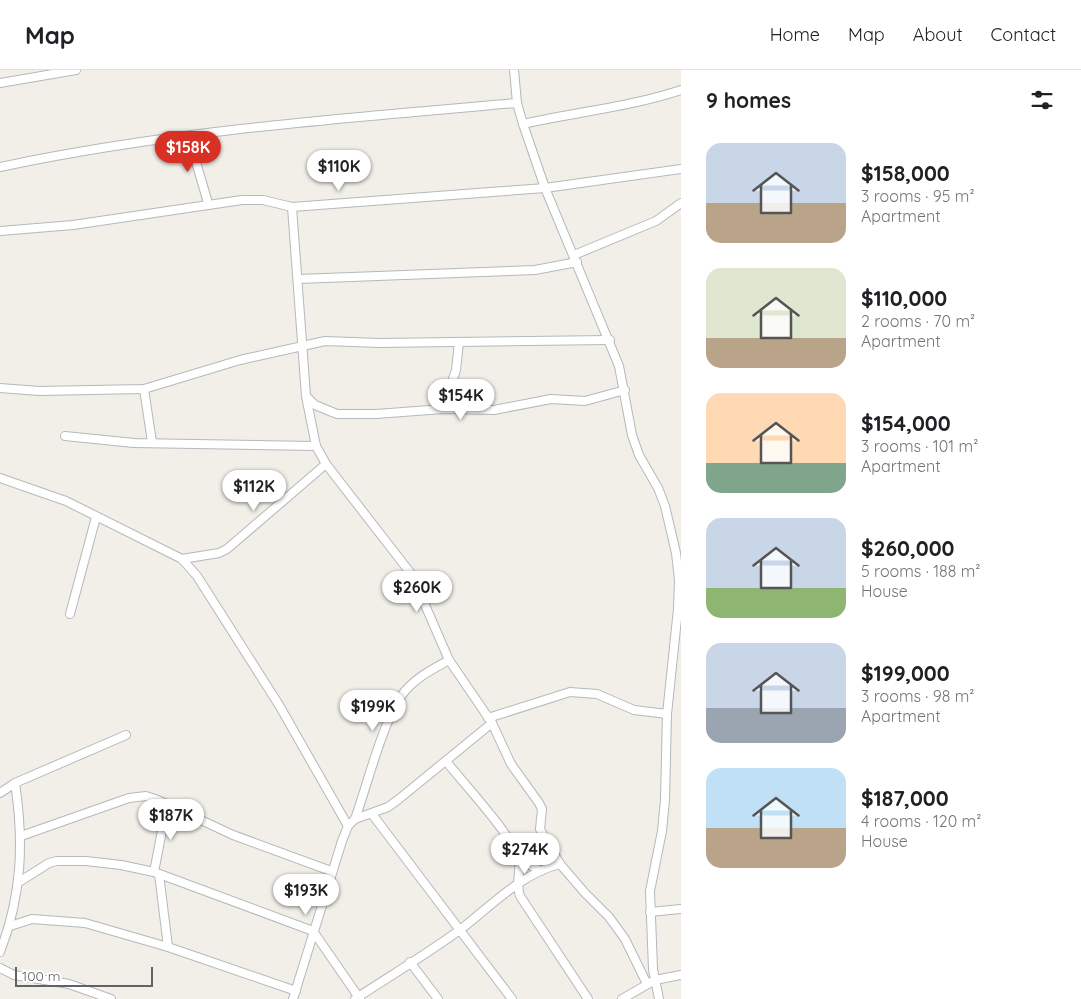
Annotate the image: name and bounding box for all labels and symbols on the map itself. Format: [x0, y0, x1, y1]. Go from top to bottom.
pin: $158K [153, 131, 223, 173]
pin: $110K [304, 150, 374, 192]
pin: $154K [426, 378, 496, 421]
pin: $112K [219, 470, 289, 512]
pin: $260K [382, 570, 452, 613]
pin: $199K [338, 690, 408, 732]
pin: $187K [136, 798, 206, 841]
pin: $274K [490, 832, 560, 875]
pin: $193K [271, 874, 341, 916]
scale bar [15, 964, 152, 987]

